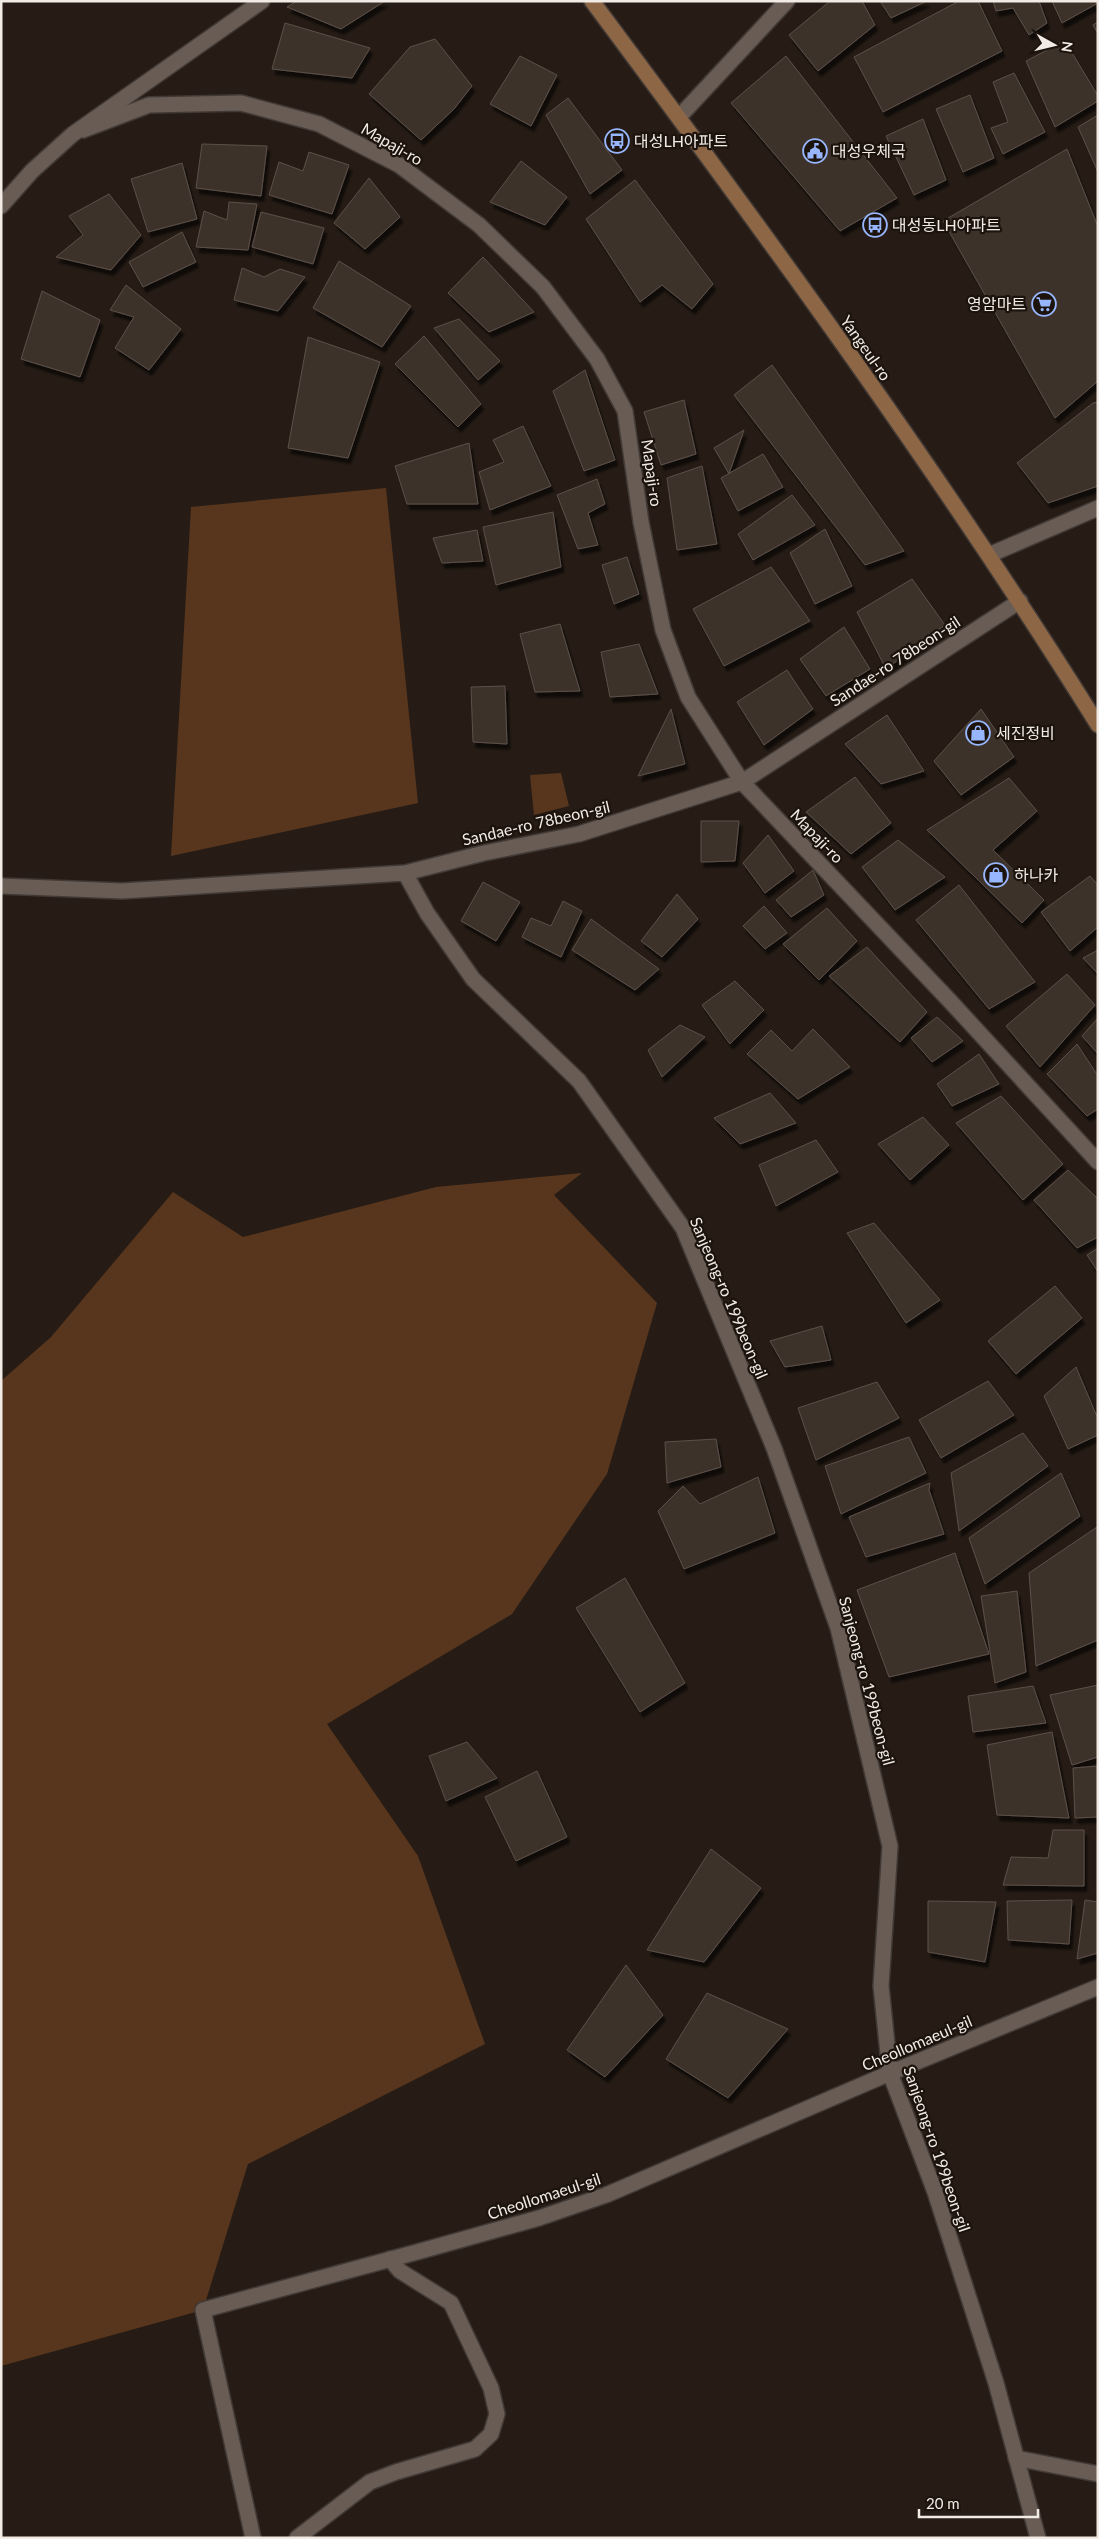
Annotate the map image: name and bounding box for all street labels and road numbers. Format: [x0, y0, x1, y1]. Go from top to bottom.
street label: Mapaji-ro [358, 118, 426, 169]
street label: Yangeul-ro [837, 312, 896, 384]
street label: Mapaji-ro [638, 438, 667, 508]
street label: Sandae-ro 78beon-gil [826, 611, 963, 710]
street label: Sandae-ro 78beon-gil [460, 796, 612, 849]
street label: Mapaji-ro [787, 805, 848, 867]
street label: Sanjeong-ro 199beon-gil [687, 1214, 772, 1382]
street label: Sanjeong-ro 199beon-gil [836, 1594, 899, 1767]
street label: Cheollomaeul-gil [859, 2011, 975, 2074]
street label: Sanjeong-ro 199beon-gil [900, 2064, 975, 2234]
street label: Cheollomaeul-gil [485, 2168, 603, 2223]

